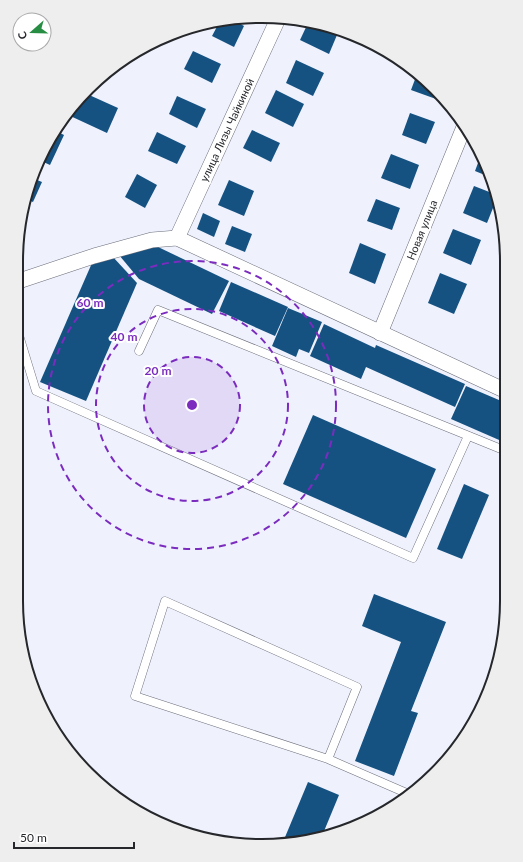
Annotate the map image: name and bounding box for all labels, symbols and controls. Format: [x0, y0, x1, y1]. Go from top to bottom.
north arrow [12, 12, 52, 52]
text: С [15, 29, 29, 41]
street label: улица Лизы Чайкиной [197, 76, 256, 184]
street label: Новая улица [404, 198, 439, 262]
text: 60 m [77, 295, 103, 310]
text: 40 m [111, 329, 137, 344]
text: 20 m [145, 363, 171, 378]
centre of rings [185, 398, 199, 412]
scale bar [14, 824, 134, 850]
text: 50 m [20, 830, 47, 845]

